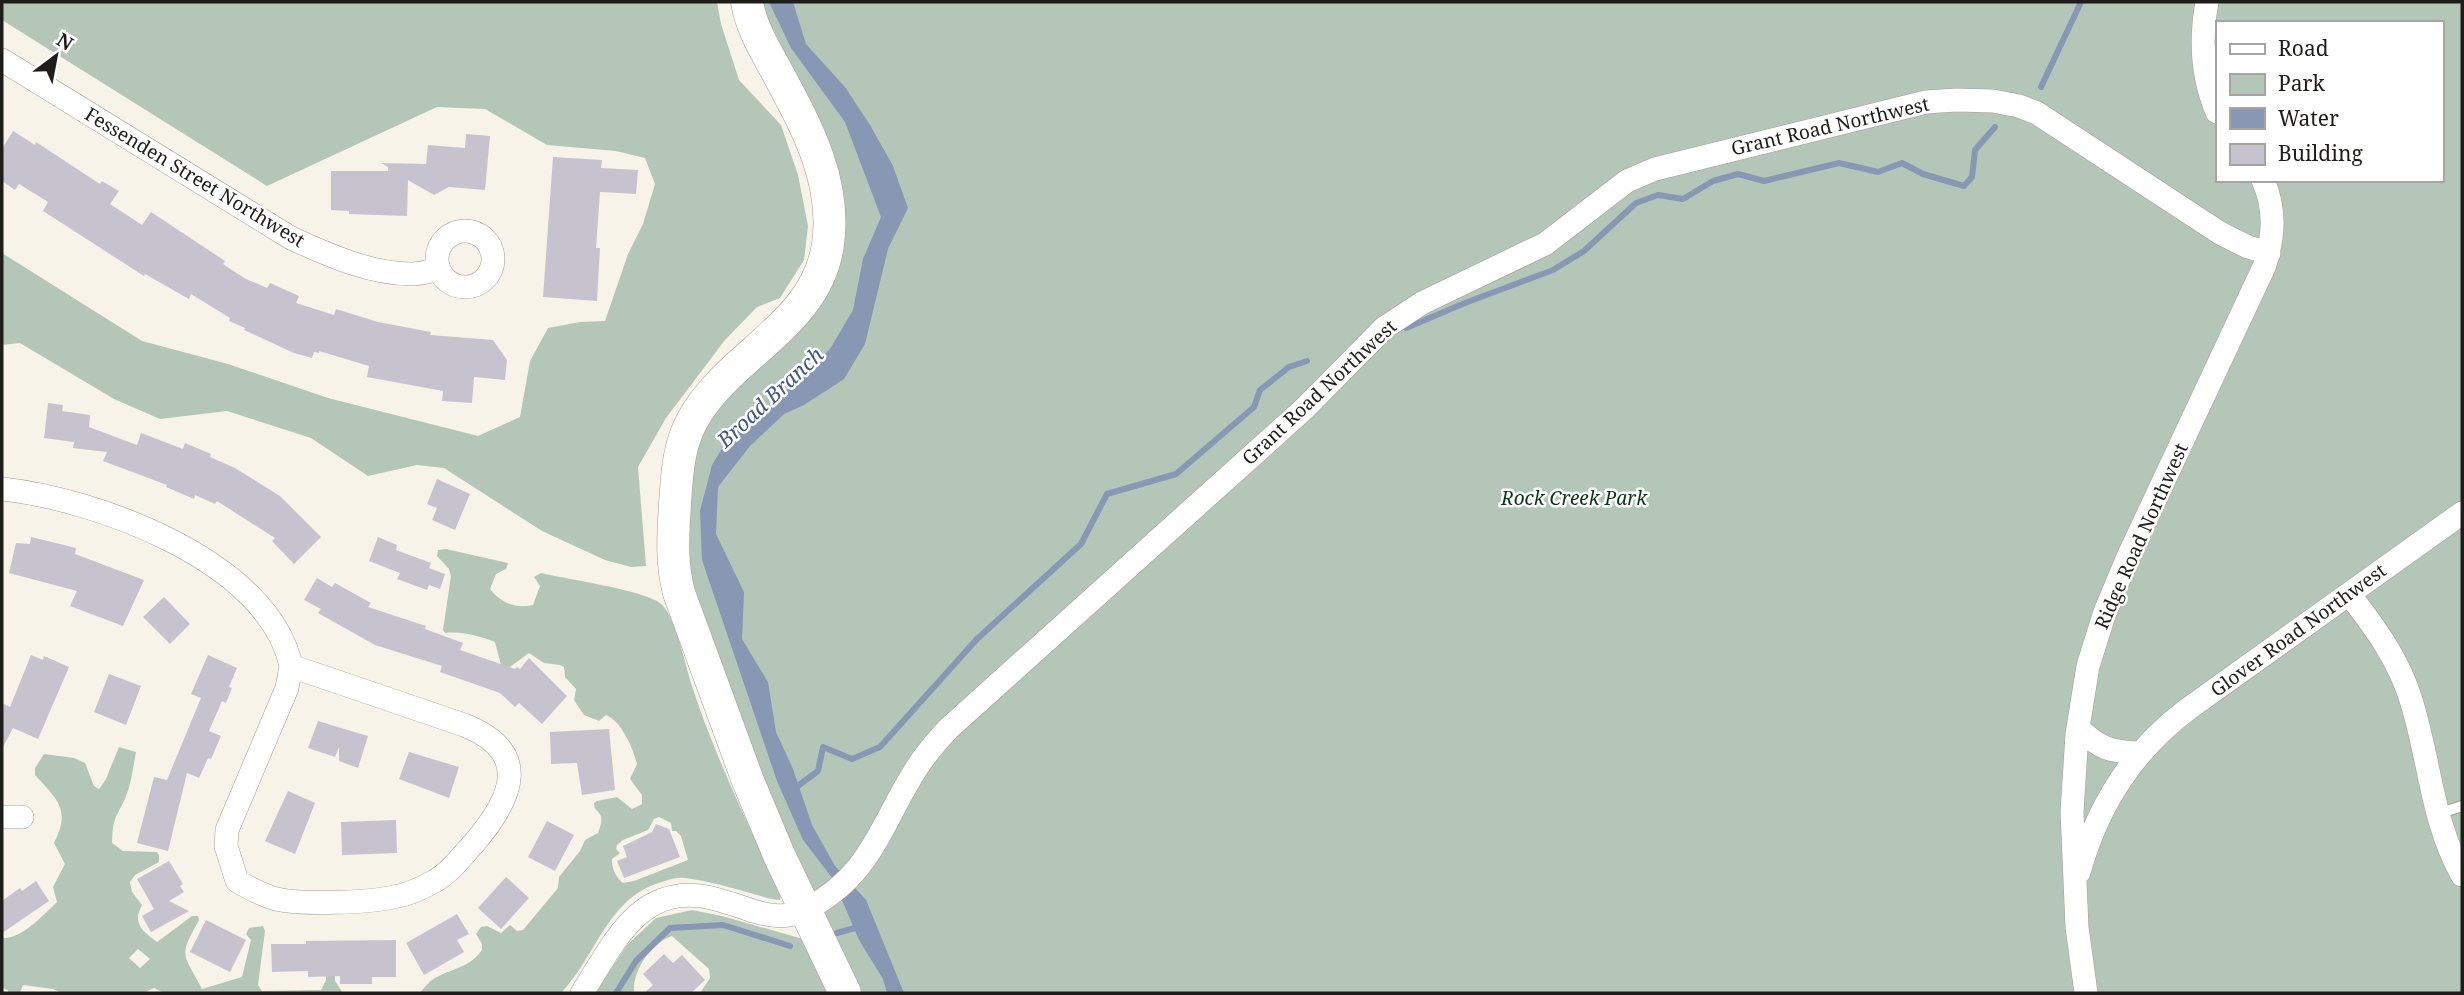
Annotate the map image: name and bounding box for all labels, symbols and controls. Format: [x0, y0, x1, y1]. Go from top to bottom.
north arrow [21, 21, 91, 91]
legend [2216, 21, 2443, 182]
text: N [52, 27, 78, 57]
text: Road [2278, 34, 2329, 62]
text: Park [2278, 69, 2325, 97]
street label: Grant Road Northwest [1728, 90, 1932, 161]
street label: Fessenden Street Northwest [80, 101, 310, 253]
text: Water [2278, 104, 2339, 132]
text: Building [2278, 139, 2363, 167]
street label: Grant Road Northwest [1236, 313, 1402, 471]
water label: Broad Branch [710, 340, 829, 454]
street label: Ridge Road Northwest [2088, 439, 2194, 633]
park label: Rock Creek Park [1500, 485, 1648, 511]
street label: Glover Road Northwest [2205, 557, 2391, 703]

